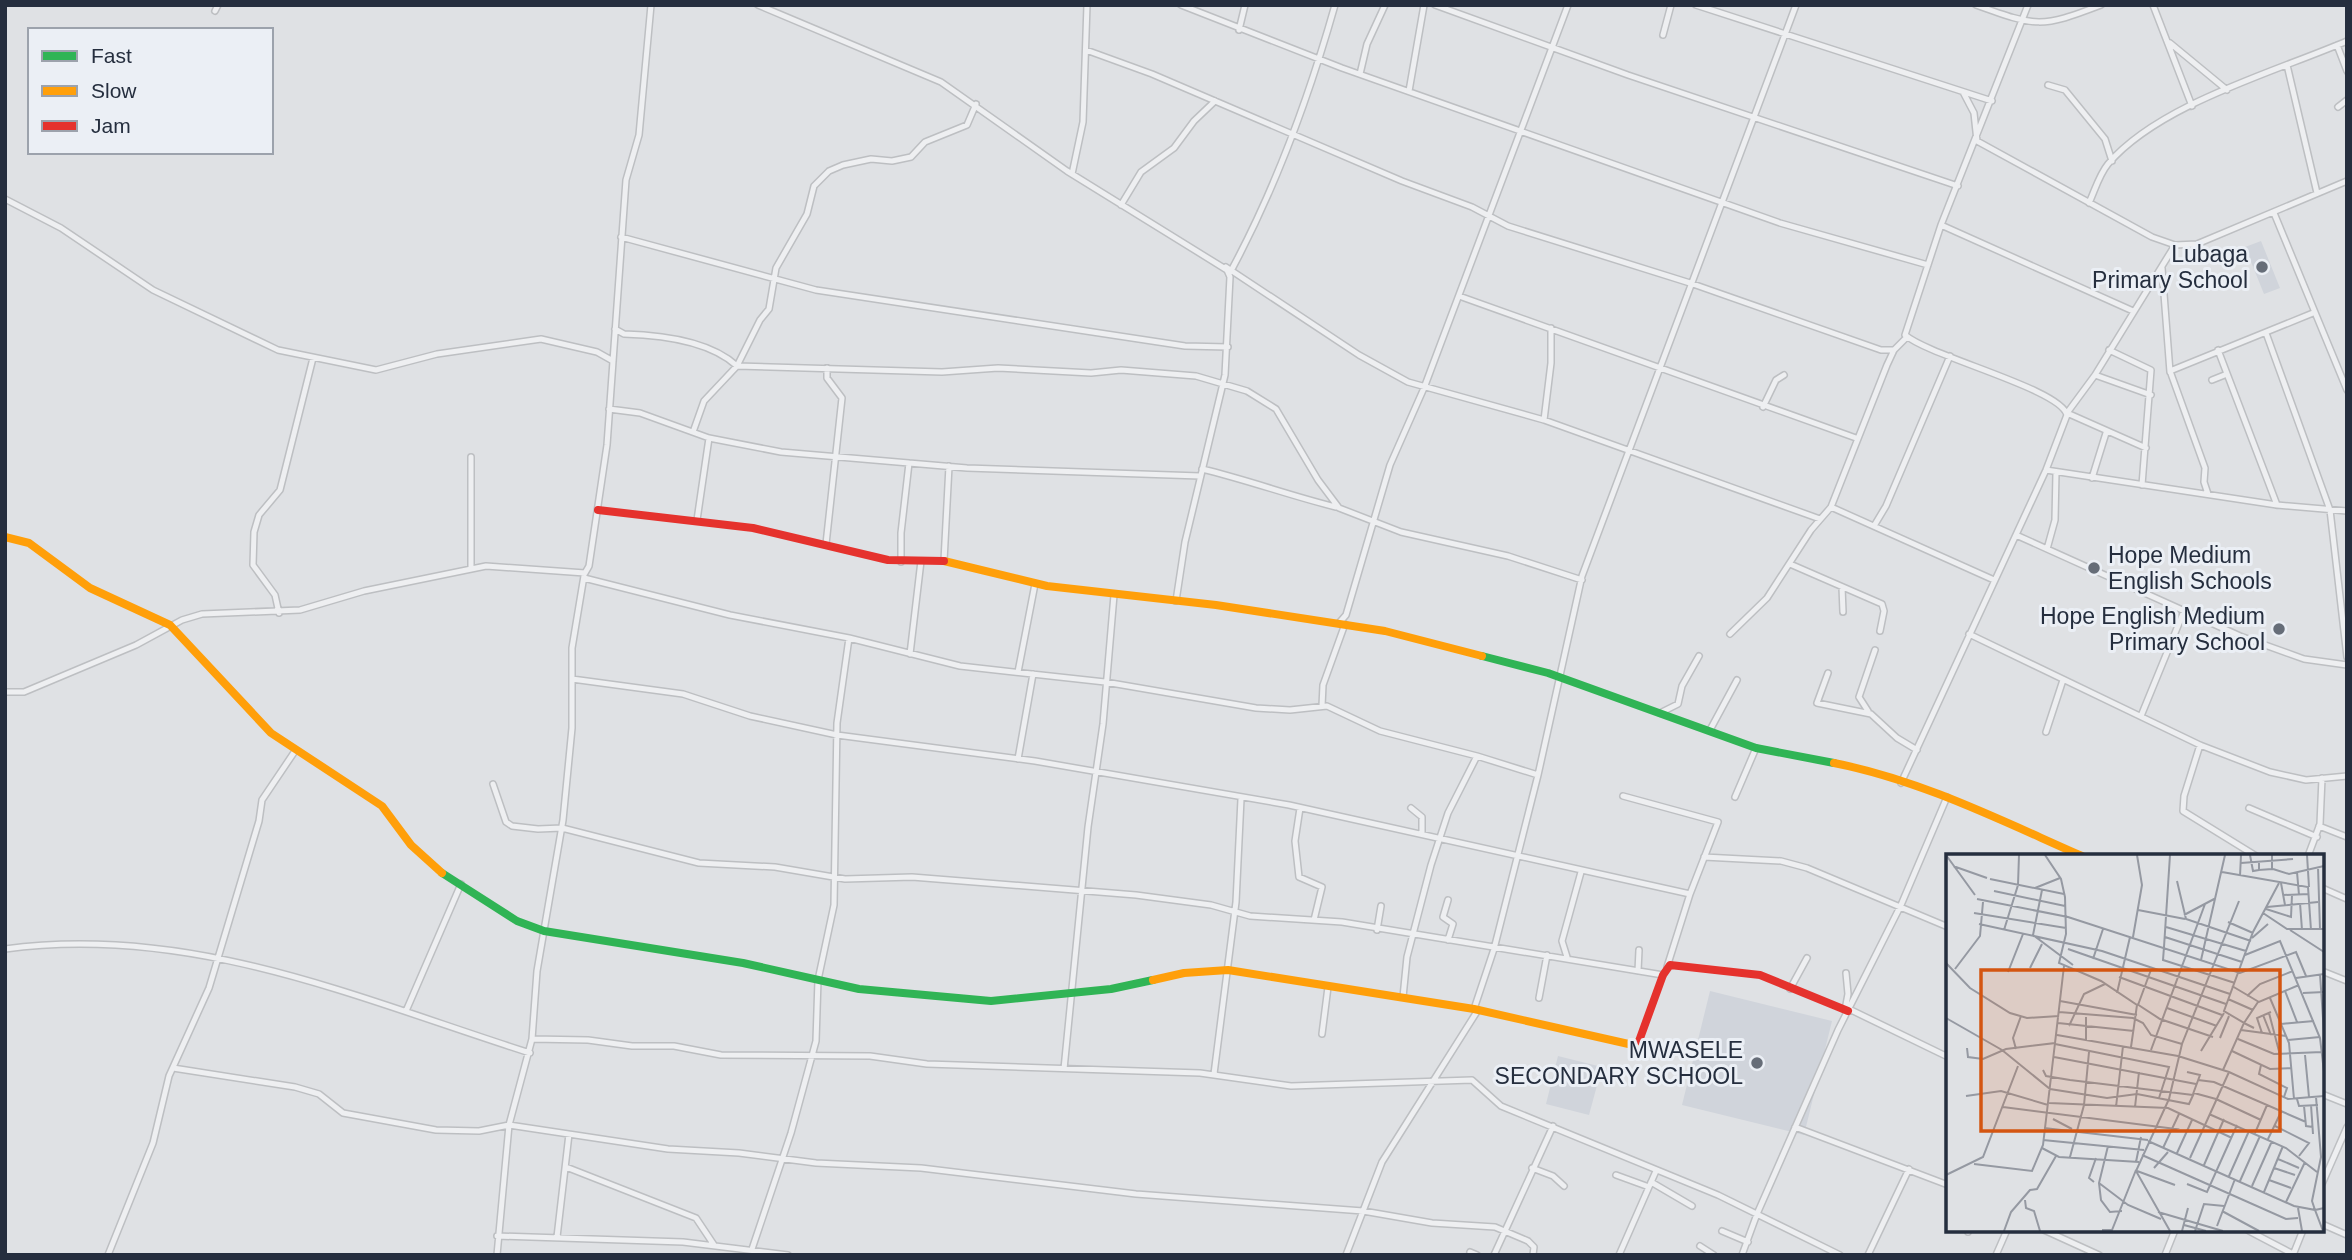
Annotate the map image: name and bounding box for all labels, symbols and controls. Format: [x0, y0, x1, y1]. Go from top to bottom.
legend [28, 28, 273, 154]
text: Fast [91, 44, 132, 67]
text: Slow [91, 79, 137, 102]
text: Jam [91, 114, 131, 137]
place label: Lubaga Primary School [2092, 241, 2248, 293]
marker: Lubaga Primary School [2254, 259, 2270, 275]
place label: Hope Medium English Schools [2108, 542, 2272, 594]
marker: Hope Medium English Schools [2086, 560, 2102, 576]
place label: Hope English Medium Primary School [2040, 603, 2265, 655]
marker: Hope English Medium Primary School [2271, 621, 2287, 637]
inset map [1946, 854, 2324, 1232]
place label: MWASELE SECONDARY SCHOOL [1495, 1037, 1743, 1089]
marker: MWASELE SECONDARY SCHOOL [1749, 1055, 1765, 1071]

